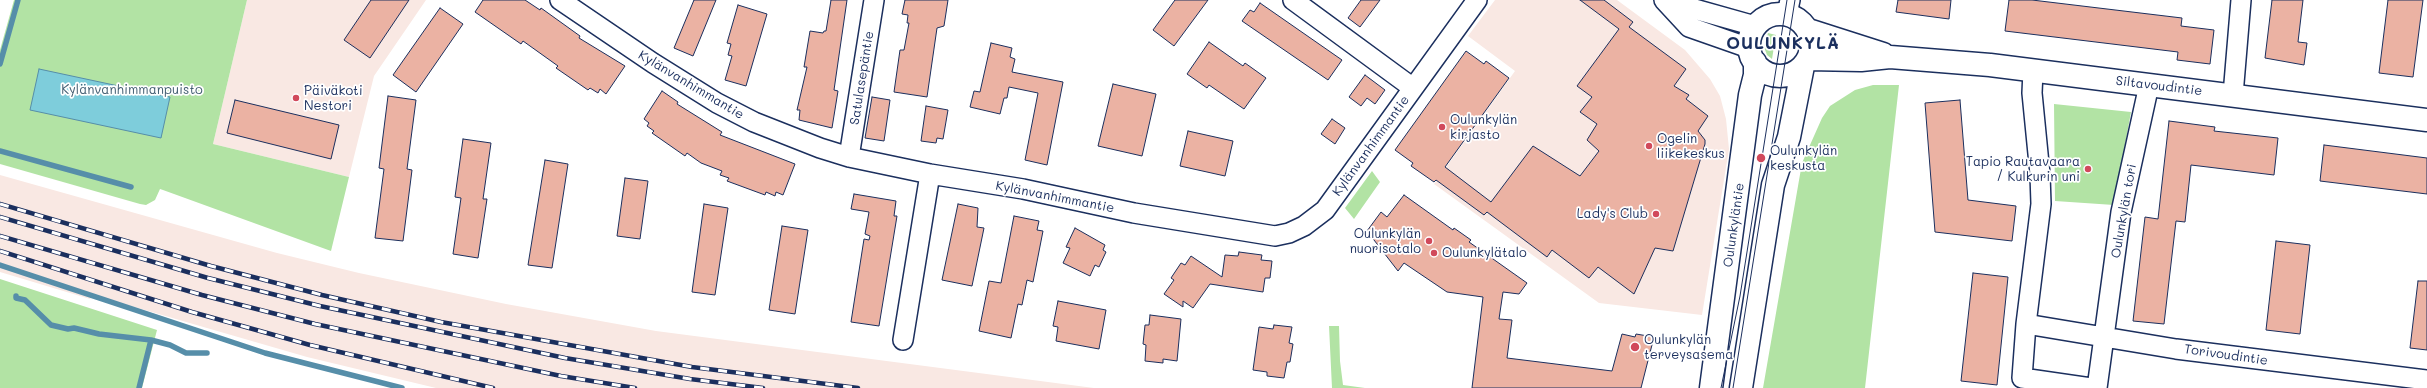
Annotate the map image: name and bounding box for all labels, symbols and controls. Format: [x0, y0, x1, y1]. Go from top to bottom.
street label: Satulasepäntie [847, 30, 877, 126]
district label: OULUNKYLÄ [1726, 34, 1840, 54]
street label: Kylänvanhimmantie [635, 47, 747, 123]
street label: Siltavoudintie [2115, 73, 2203, 99]
park label: Kylänvanhimmanpuisto [61, 82, 203, 98]
place label: Päiväkoti Nestori [304, 83, 363, 114]
marker: Päiväkoti Nestori [291, 93, 301, 103]
street label: Kylänvanhimmantie [1329, 93, 1413, 199]
place label: Oulunkylän kirjasto [1450, 112, 1517, 143]
marker: Oulunkylän kirjasto [1437, 122, 1447, 132]
place label: Ogelin liikekeskus [1657, 131, 1725, 162]
marker: Ogelin liikekeskus [1644, 141, 1654, 151]
place label: Oulunkylän keskusta [1770, 143, 1837, 174]
marker: Oulunkylän keskusta [1755, 152, 1767, 164]
place label: Tapio Rautavaara / Kulkurin uni [1966, 154, 2080, 185]
street label: Oulunkylän tori [2108, 163, 2140, 259]
marker: Tapio Rautavaara / Kulkurin uni [2083, 164, 2093, 174]
street label: Kylänvanhimmantie [994, 178, 1116, 216]
street label: Oulunkyläntie [1720, 182, 1748, 268]
place label: Lady's Club [1577, 206, 1648, 222]
marker: Lady's Club [1651, 209, 1661, 219]
place label: Oulunkylän nuorisotalo [1350, 226, 1421, 257]
marker: Oulunkylän nuorisotalo [1424, 236, 1434, 246]
place label: Oulunkylätalo [1442, 245, 1527, 261]
marker: Oulunkylätalo [1429, 248, 1439, 258]
place label: Oulunkylän terveysasema [1644, 332, 1733, 363]
marker: Oulunkylän terveysasema [1629, 341, 1641, 353]
street label: Torivoudintie [2183, 341, 2269, 369]

